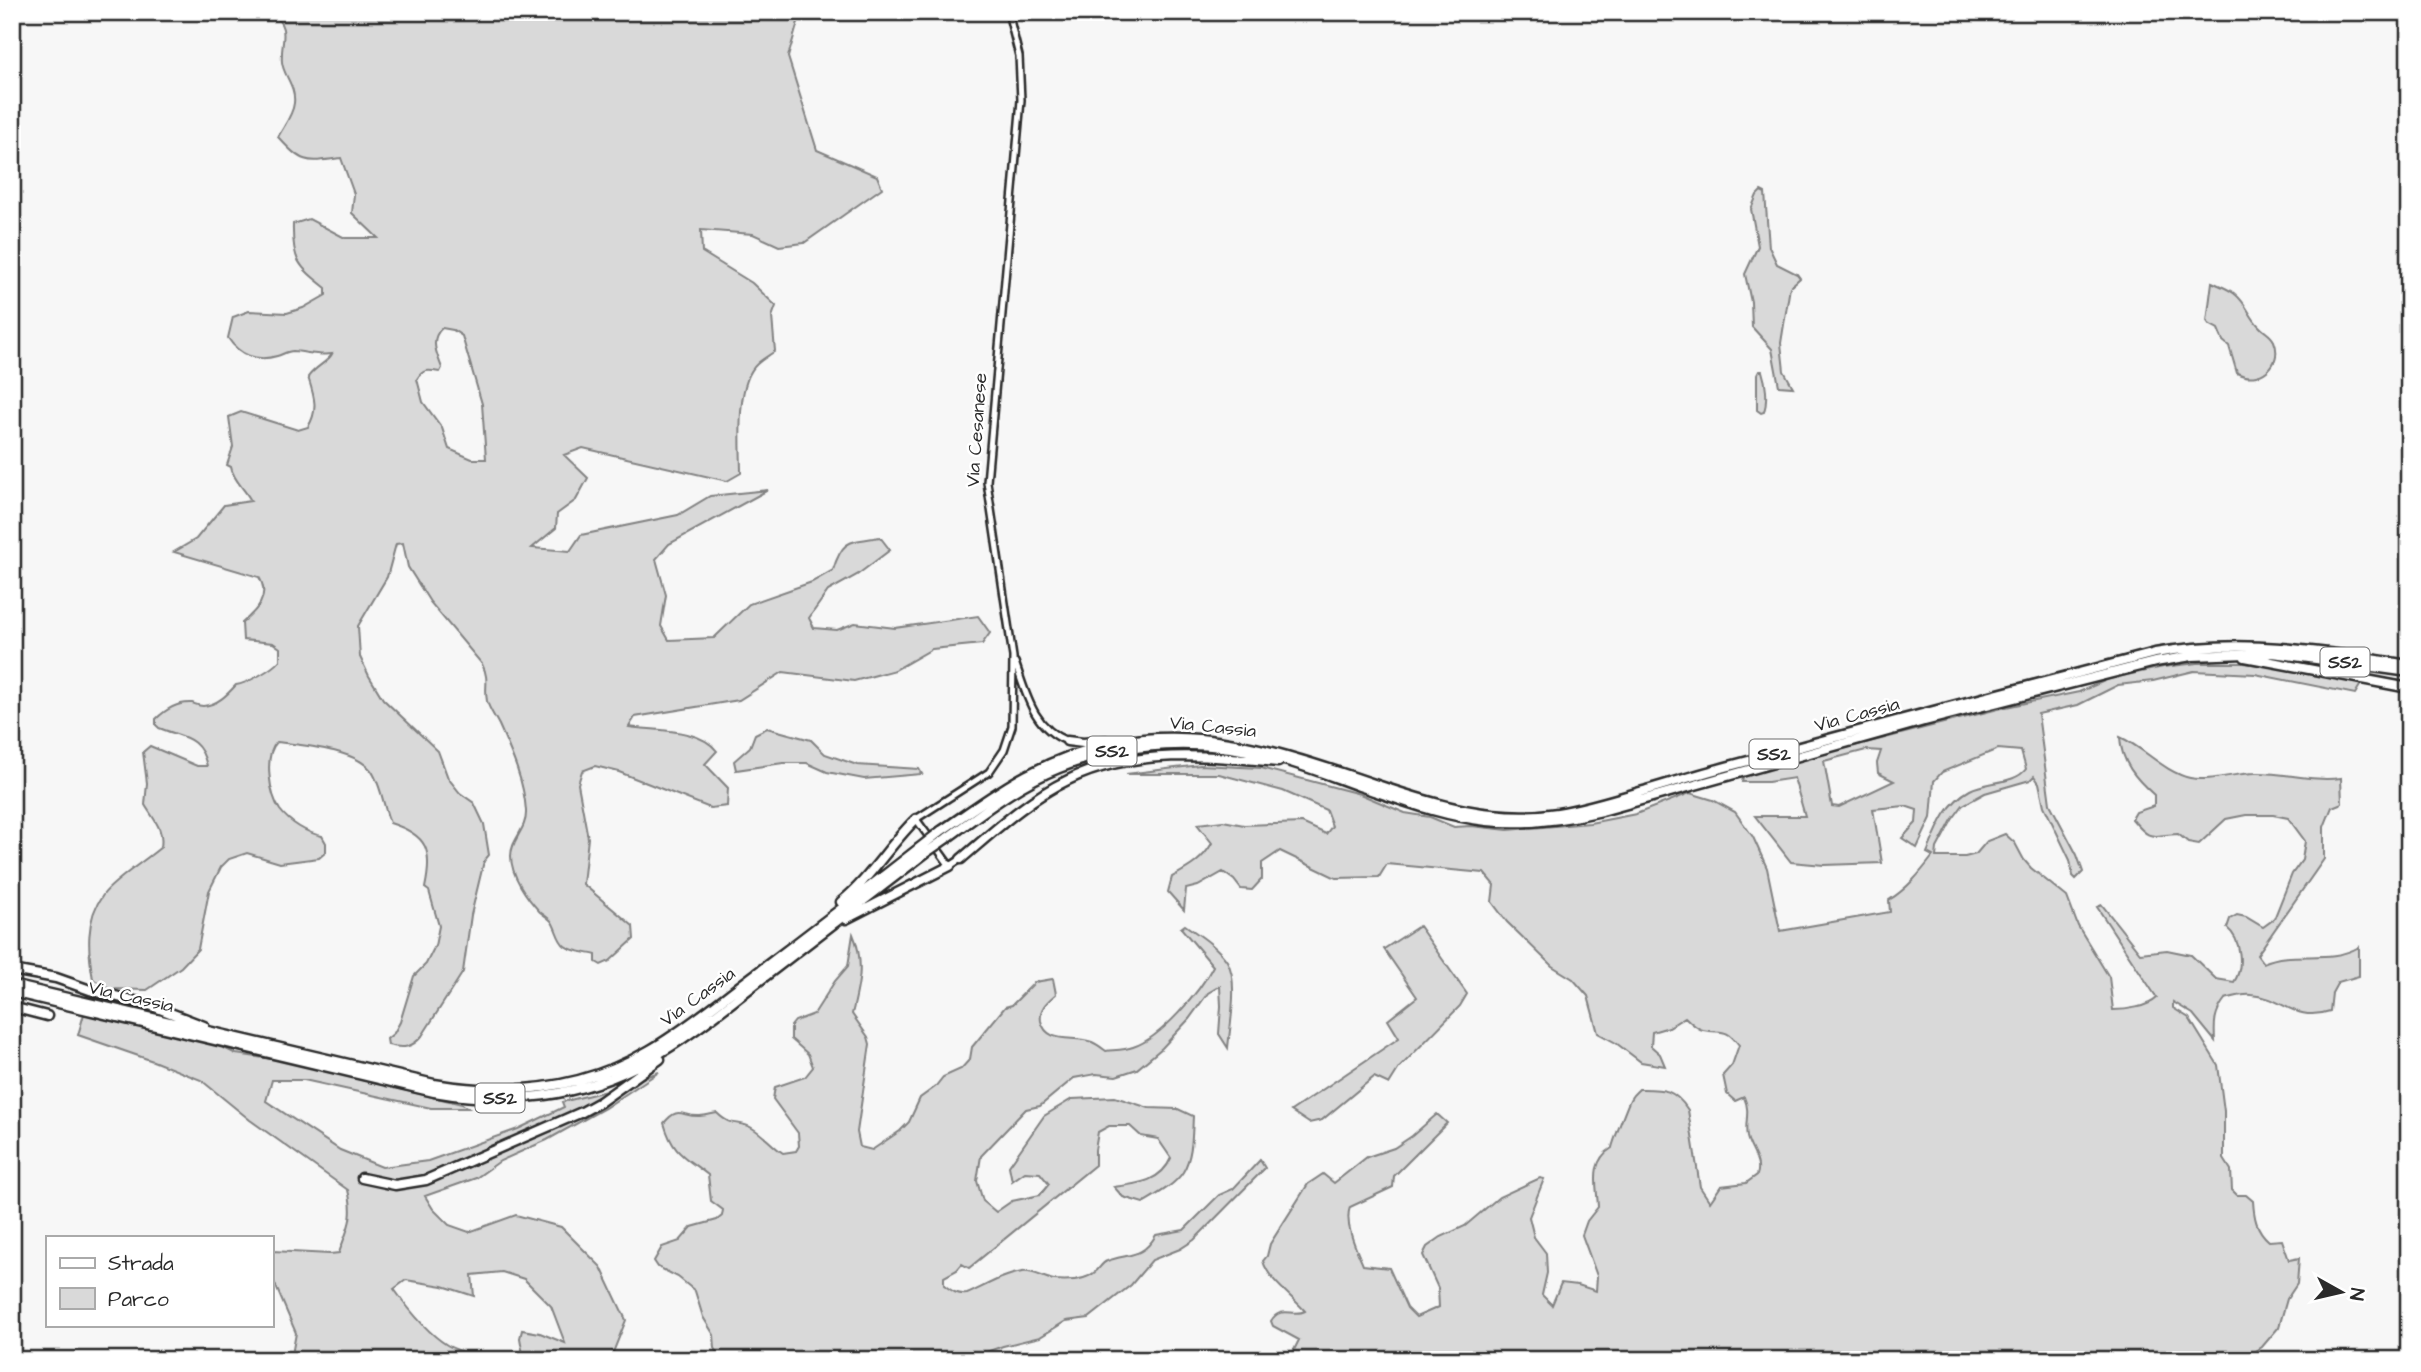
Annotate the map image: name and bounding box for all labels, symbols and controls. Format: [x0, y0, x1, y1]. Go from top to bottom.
street label: Via Cesanese [960, 372, 994, 488]
road number: SS2 [2320, 648, 2370, 676]
street label: Via Cassia [1812, 691, 1903, 739]
street label: Via Cassia [1168, 709, 1258, 745]
road number: SS2 [1088, 736, 1136, 766]
road number: SS2 [1750, 740, 1798, 768]
street label: Via Cassia [655, 960, 741, 1033]
street label: Via Cassia [86, 974, 177, 1020]
road number: SS2 [476, 1084, 524, 1112]
legend [46, 1236, 273, 1326]
text: Strada [108, 1249, 174, 1278]
north arrow [2306, 1256, 2376, 1326]
text: Parco [108, 1285, 169, 1314]
text: N [2342, 1286, 2371, 1302]

